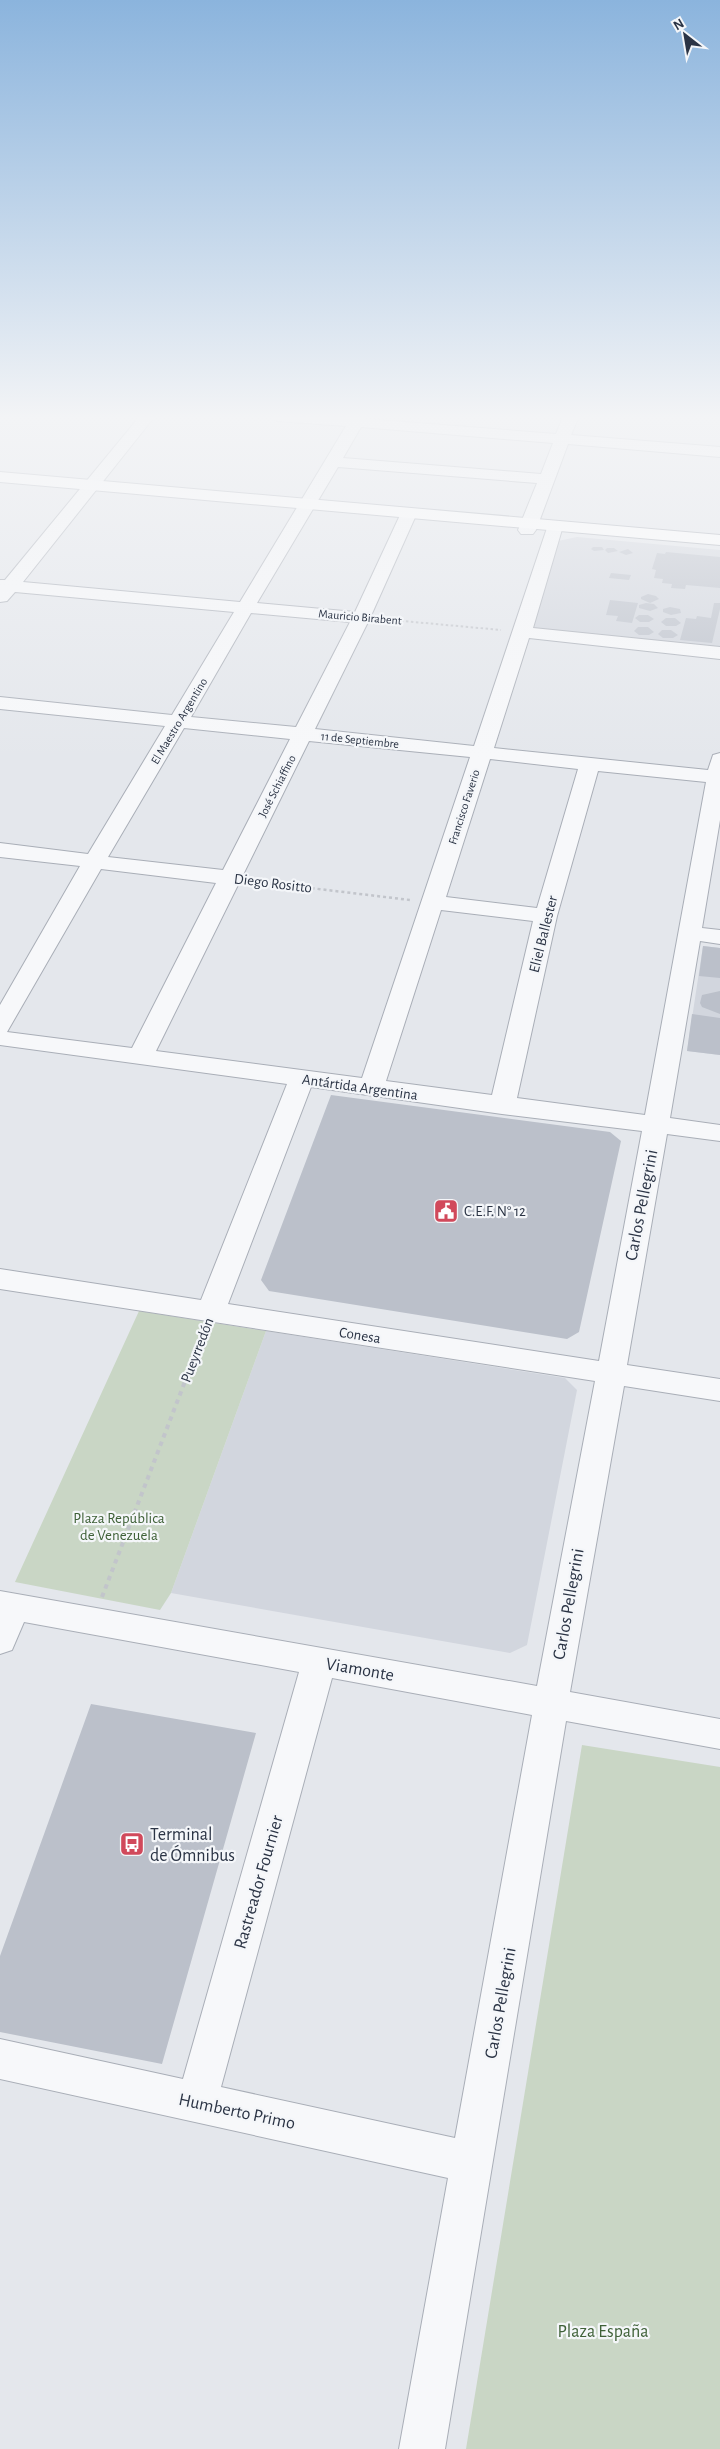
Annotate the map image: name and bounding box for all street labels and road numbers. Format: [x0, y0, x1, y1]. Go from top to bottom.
street label: Mauricio Birabent [318, 607, 402, 627]
street label: El Maestro Argentino [149, 676, 209, 766]
street label: 11 de Septiembre [320, 730, 400, 750]
street label: José Schiaffino [256, 753, 298, 819]
street label: Francisco Faverio [446, 768, 482, 846]
street label: Diego Rositto [233, 871, 313, 896]
street label: Eliel Ballester [527, 894, 560, 974]
street label: Antártida Argentina [301, 1072, 419, 1103]
street label: Carlos Pellegrini [622, 1148, 662, 1262]
street label: Pueyrredón [178, 1316, 217, 1385]
street label: Conesa [338, 1325, 382, 1346]
street label: Carlos Pellegrini [550, 1547, 588, 1661]
street label: Viamonte [324, 1655, 395, 1685]
street label: Rastreador Fournier [231, 1813, 287, 1951]
street label: Carlos Pellegrini [482, 1946, 520, 2060]
street label: Humberto Primo [177, 2091, 297, 2133]

